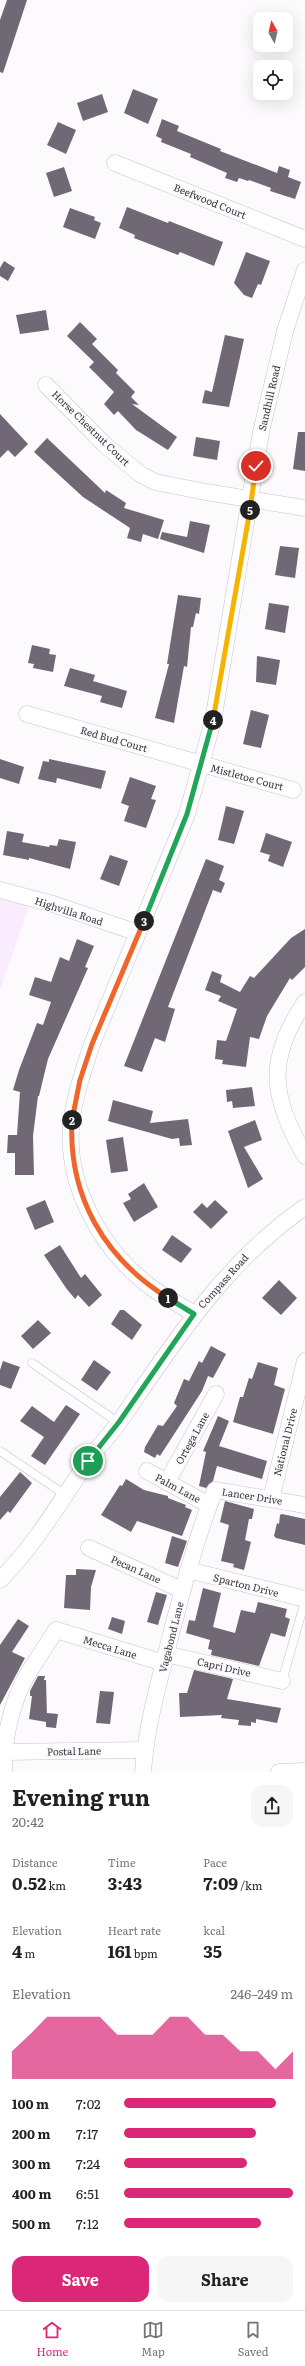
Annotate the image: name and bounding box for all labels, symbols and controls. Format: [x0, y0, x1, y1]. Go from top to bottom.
north arrow [253, 12, 293, 52]
map controls [253, 12, 293, 100]
button: locate [253, 60, 293, 100]
street label: Beefwood Court [172, 179, 249, 222]
street label: Sandhill Road [254, 364, 283, 432]
street label: Horse Chestnut Court [49, 386, 134, 469]
pin [239, 449, 273, 483]
icon: check [245, 455, 267, 477]
pin: 5 [240, 500, 260, 520]
text: 5 [247, 502, 253, 518]
pin: 4 [203, 710, 223, 730]
text: 4 [210, 712, 216, 728]
street label: Red Bud Court [79, 722, 149, 755]
street label: Mistletoe Court [209, 760, 285, 793]
street label: Highvilla Road [33, 892, 105, 929]
pin: 3 [134, 911, 154, 931]
text: 3 [141, 913, 147, 929]
pin: 2 [62, 1110, 82, 1130]
text: 2 [69, 1112, 75, 1128]
street label: Compass Road [194, 1250, 251, 1311]
pin: 1 [158, 1288, 178, 1308]
text: 1 [166, 1290, 170, 1306]
street label: National Drive [269, 1406, 300, 1478]
street label: Ortega Lane [171, 1409, 212, 1467]
pin [71, 1444, 105, 1478]
icon: arrive [77, 1450, 99, 1472]
street label: Palm Lane [153, 1469, 204, 1506]
street label: Lancer Drive [221, 1483, 283, 1508]
street label: Pecan Lane [109, 1551, 164, 1586]
street label: Sparton Drive [212, 1569, 280, 1600]
street label: Vagabond Lane [154, 1600, 187, 1674]
street label: Mecca Lane [81, 1631, 139, 1662]
street label: Capri Drive [196, 1653, 252, 1680]
street label: Postal Lane [47, 1743, 101, 1758]
text: Evening run [12, 1780, 150, 1813]
button: share [251, 1785, 293, 1827]
text: 20:42 [12, 1812, 44, 1831]
text: Distance [12, 1854, 57, 1870]
text: Time [108, 1854, 136, 1870]
text: Pace [203, 1854, 227, 1870]
text: 0.52 [12, 1870, 46, 1895]
text: 3:43 [108, 1870, 142, 1895]
text: 7:09 [203, 1870, 238, 1895]
text: km [46, 1877, 66, 1893]
text: /km [238, 1877, 262, 1893]
text: Elevation [12, 1922, 62, 1938]
text: Heart rate [108, 1922, 161, 1938]
text: kcal [203, 1922, 225, 1938]
text: 4 [12, 1938, 22, 1963]
text: 161 [108, 1938, 132, 1963]
text: 35 [203, 1938, 222, 1963]
text: m [22, 1945, 35, 1961]
text: bpm [132, 1945, 158, 1961]
text: Elevation [12, 1984, 71, 2003]
text: 246–249 m [231, 1984, 293, 2003]
text: 100 m [12, 2094, 49, 2113]
text: 7:02 [76, 2094, 101, 2113]
text: 200 m [12, 2124, 51, 2143]
text: 7:17 [76, 2124, 98, 2143]
text: 300 m [12, 2154, 51, 2173]
text: 7:24 [76, 2154, 100, 2173]
text: 400 m [12, 2184, 51, 2203]
text: 6:51 [76, 2184, 99, 2203]
text: 500 m [12, 2214, 51, 2233]
text: 7:12 [76, 2214, 99, 2233]
button: Save [12, 2256, 149, 2302]
button: Share [157, 2256, 293, 2302]
tab: Home [37, 2319, 68, 2359]
tab: Map [141, 2319, 165, 2359]
tab: Saved [238, 2319, 268, 2359]

